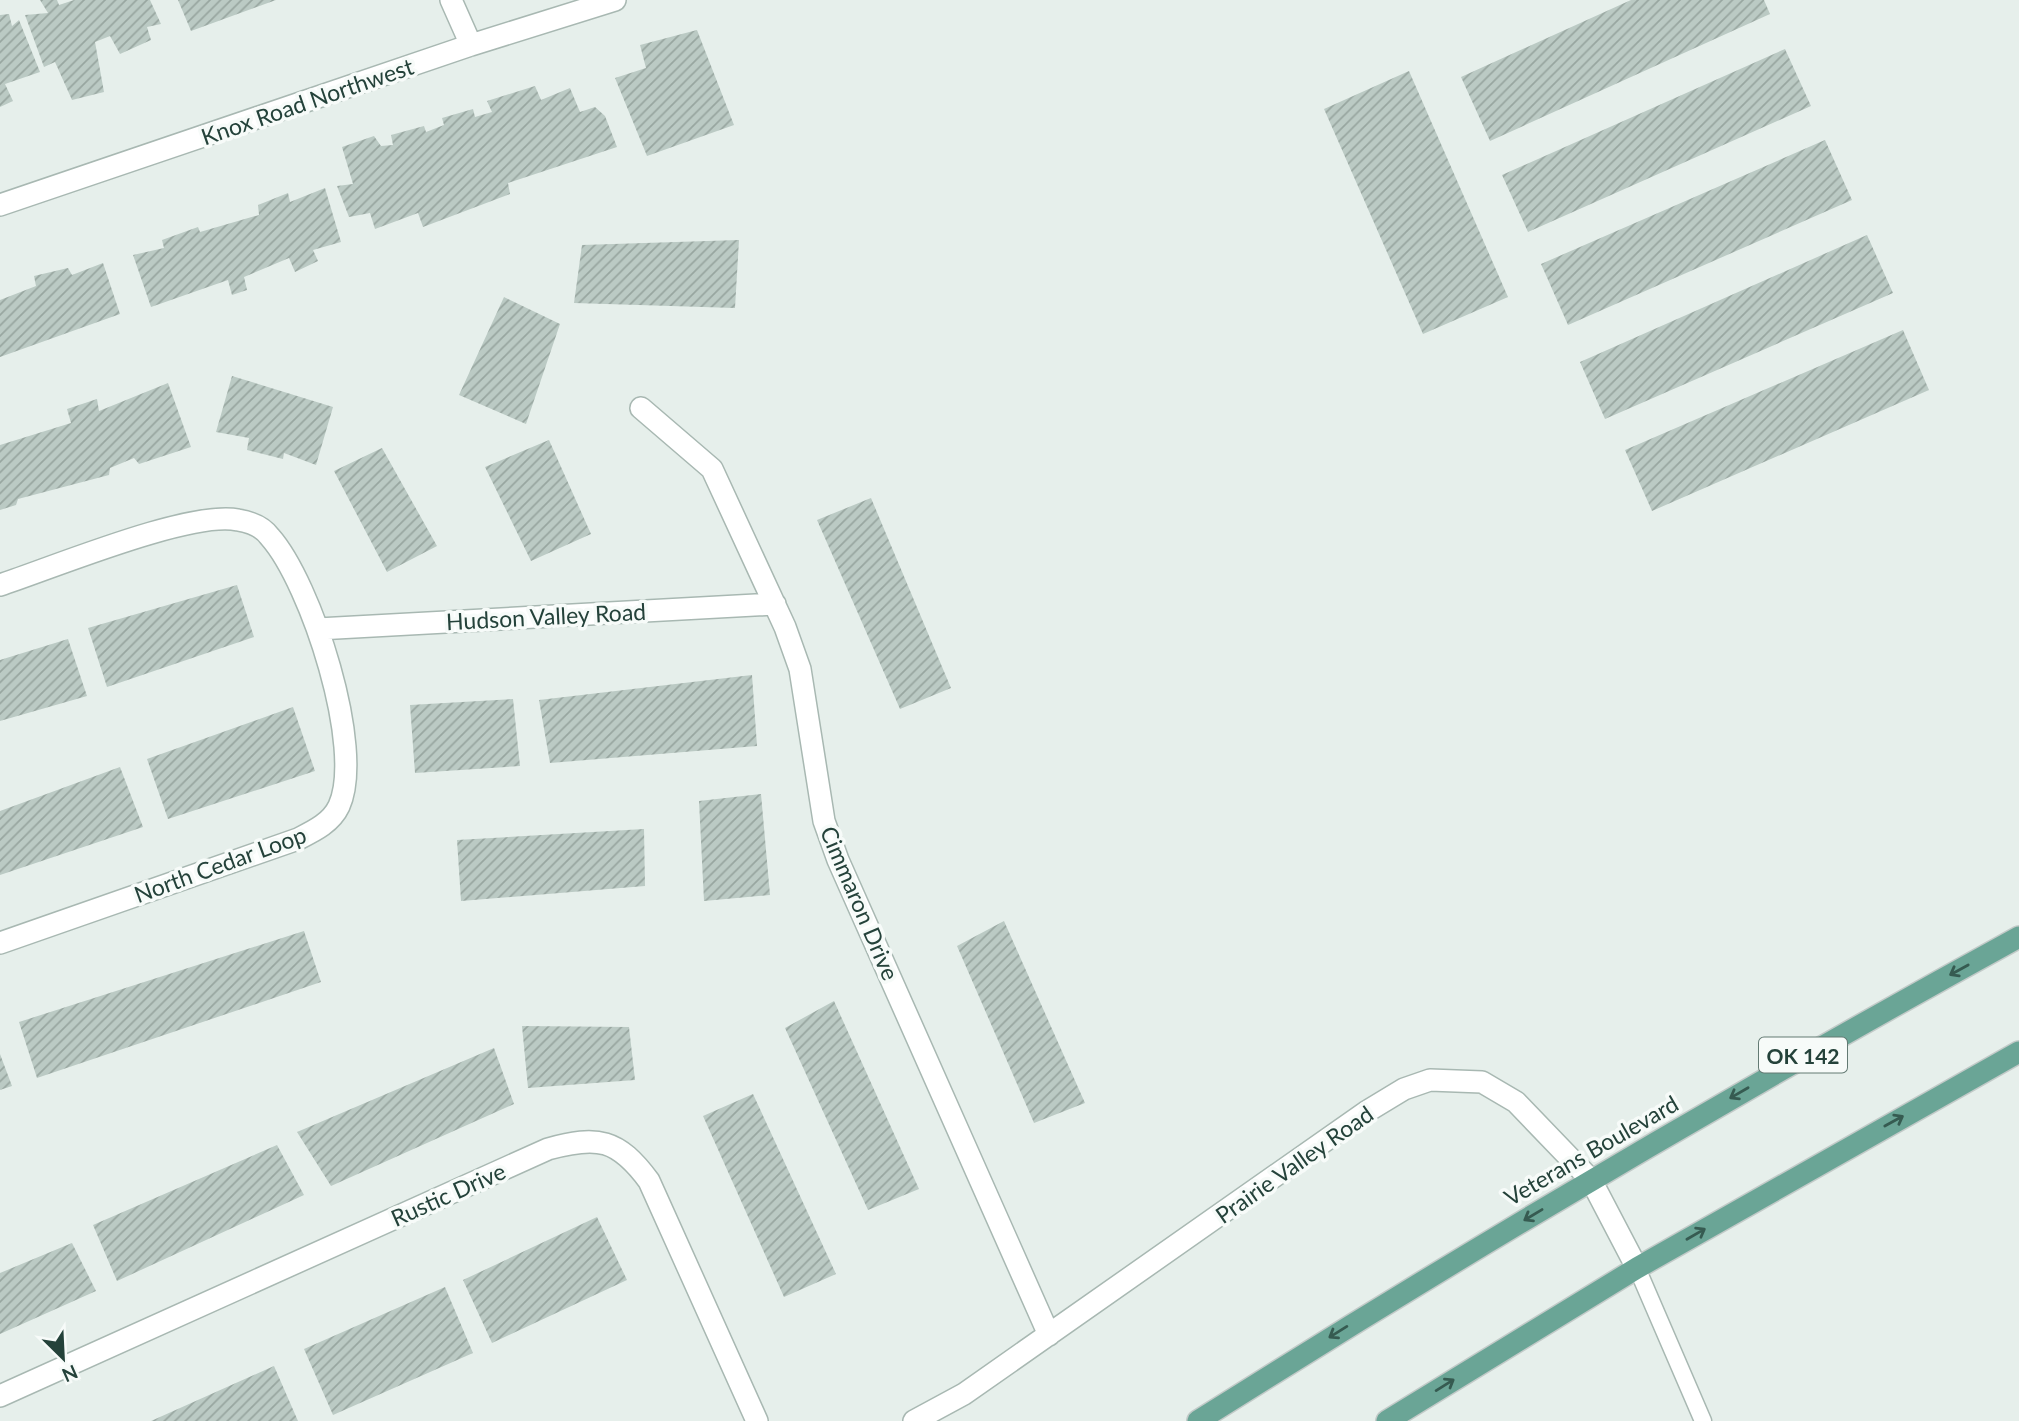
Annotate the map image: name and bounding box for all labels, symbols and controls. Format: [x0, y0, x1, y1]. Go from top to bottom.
street label: Knox Road Northwest [197, 51, 418, 150]
street label: Hudson Valley Road [445, 597, 647, 635]
street label: North Cedar Loop [130, 820, 310, 908]
street label: Cimmaron Drive [815, 822, 905, 984]
one-way arrow [1949, 964, 1970, 977]
road number: OK 142 [1759, 1038, 1847, 1072]
one-way arrow [1730, 1086, 1750, 1100]
street label: Veterans Boulevard [1499, 1089, 1683, 1211]
street label: Prairie Valley Road [1210, 1099, 1378, 1229]
one-way arrow [1883, 1114, 1903, 1128]
street label: Rustic Drive [386, 1156, 510, 1232]
one-way arrow [1523, 1208, 1543, 1222]
one-way arrow [1686, 1227, 1706, 1241]
north arrow [28, 1323, 98, 1393]
one-way arrow [1329, 1325, 1348, 1340]
text: N [59, 1361, 81, 1387]
one-way arrow [1434, 1377, 1454, 1391]

